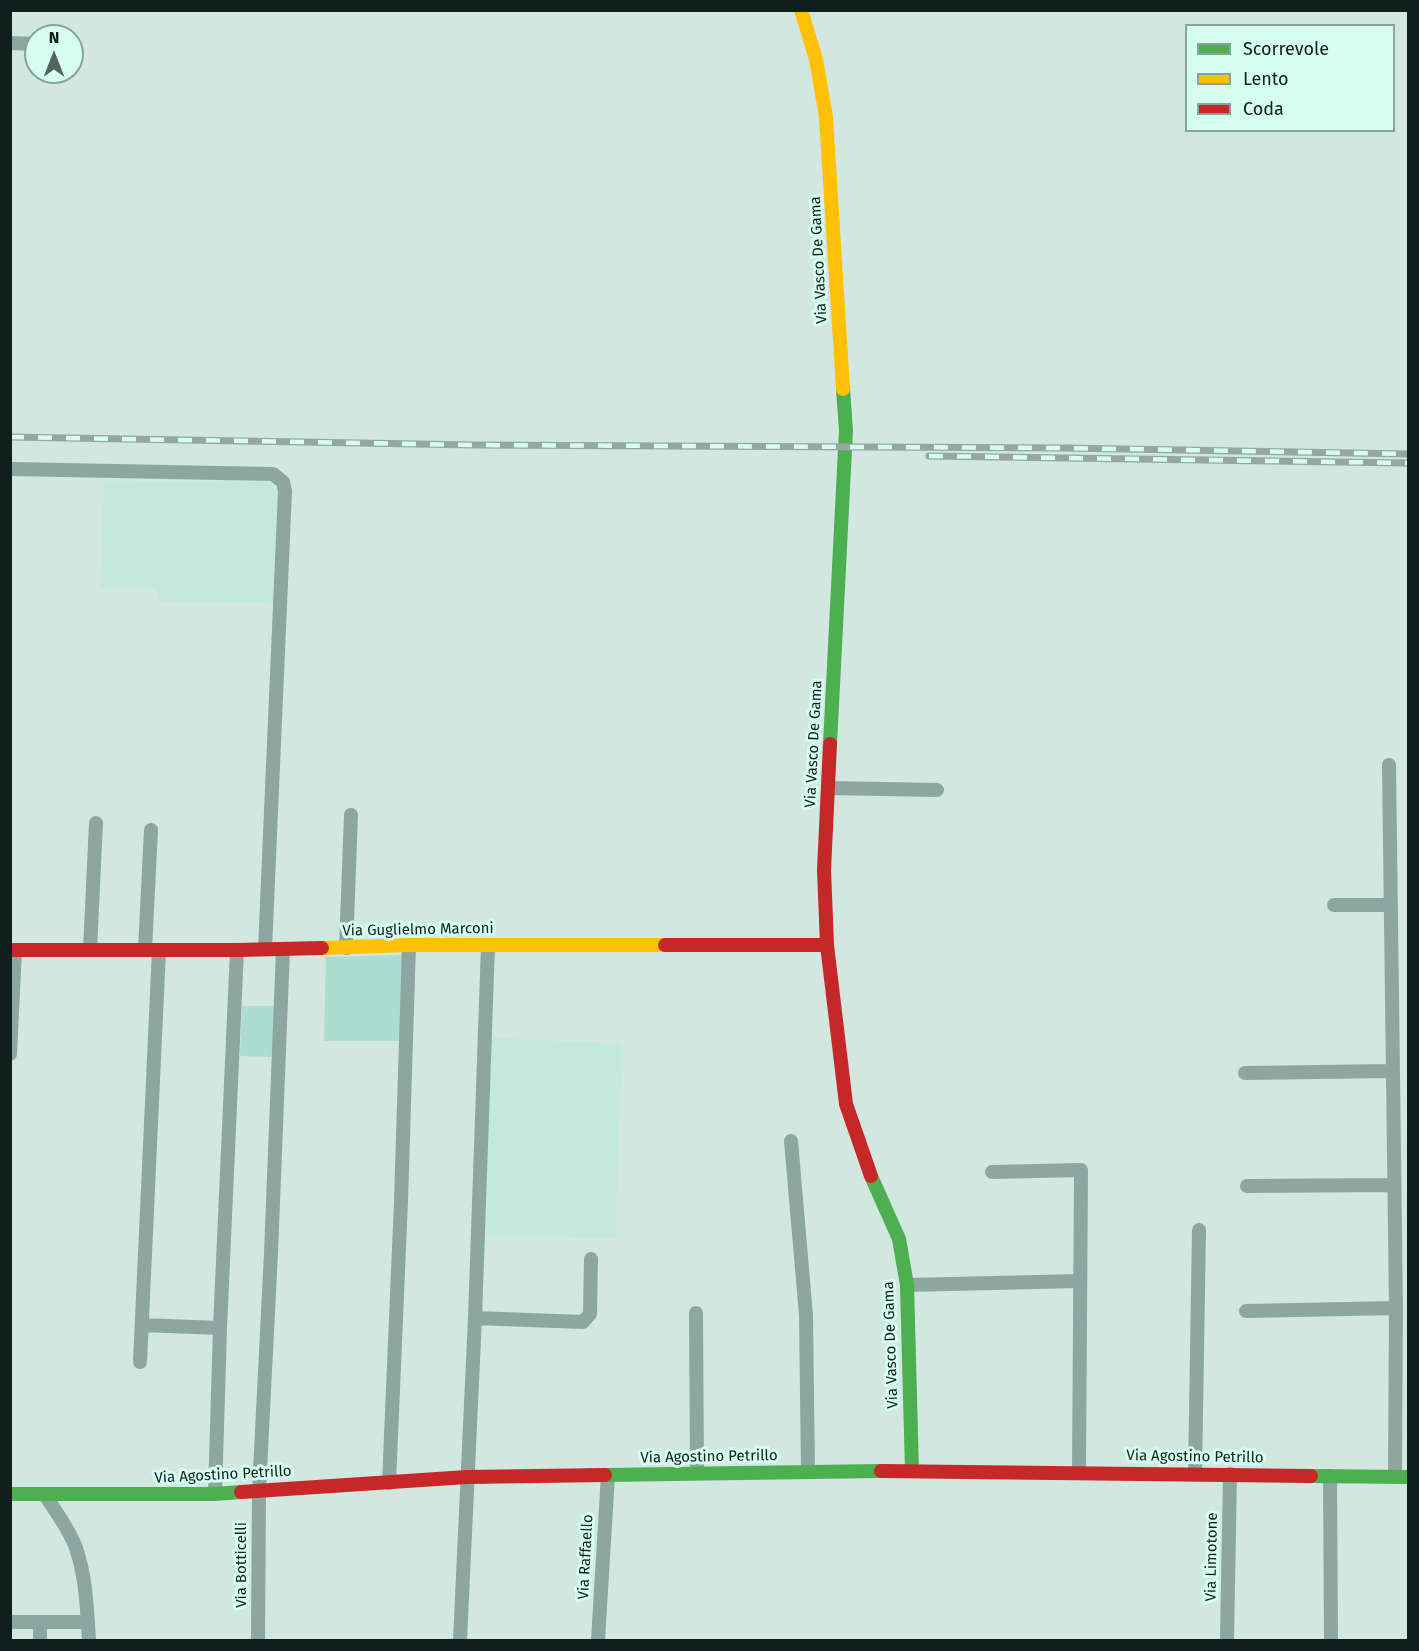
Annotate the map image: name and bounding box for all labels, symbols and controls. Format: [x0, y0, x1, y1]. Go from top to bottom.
north arrow [24, 24, 84, 84]
legend [1185, 24, 1395, 132]
text: N [49, 28, 59, 47]
text: Scorrevole [1243, 38, 1329, 60]
text: Lento [1243, 68, 1289, 90]
text: Coda [1243, 98, 1284, 120]
street label: Via Vasco De Gama [807, 196, 831, 324]
street label: Via Vasco De Gama [802, 680, 826, 808]
street label: Via Guglielmo Marconi [342, 920, 494, 940]
street label: Via Vasco De Gama [880, 1281, 902, 1409]
street label: Via Agostino Petrillo [640, 1447, 778, 1467]
street label: Via Agostino Petrillo [1126, 1447, 1264, 1467]
street label: Via Agostino Petrillo [154, 1462, 292, 1488]
street label: Via Limotone [1202, 1512, 1222, 1602]
street label: Via Raffaello [575, 1514, 597, 1600]
street label: Via Botticelli [233, 1522, 251, 1608]

